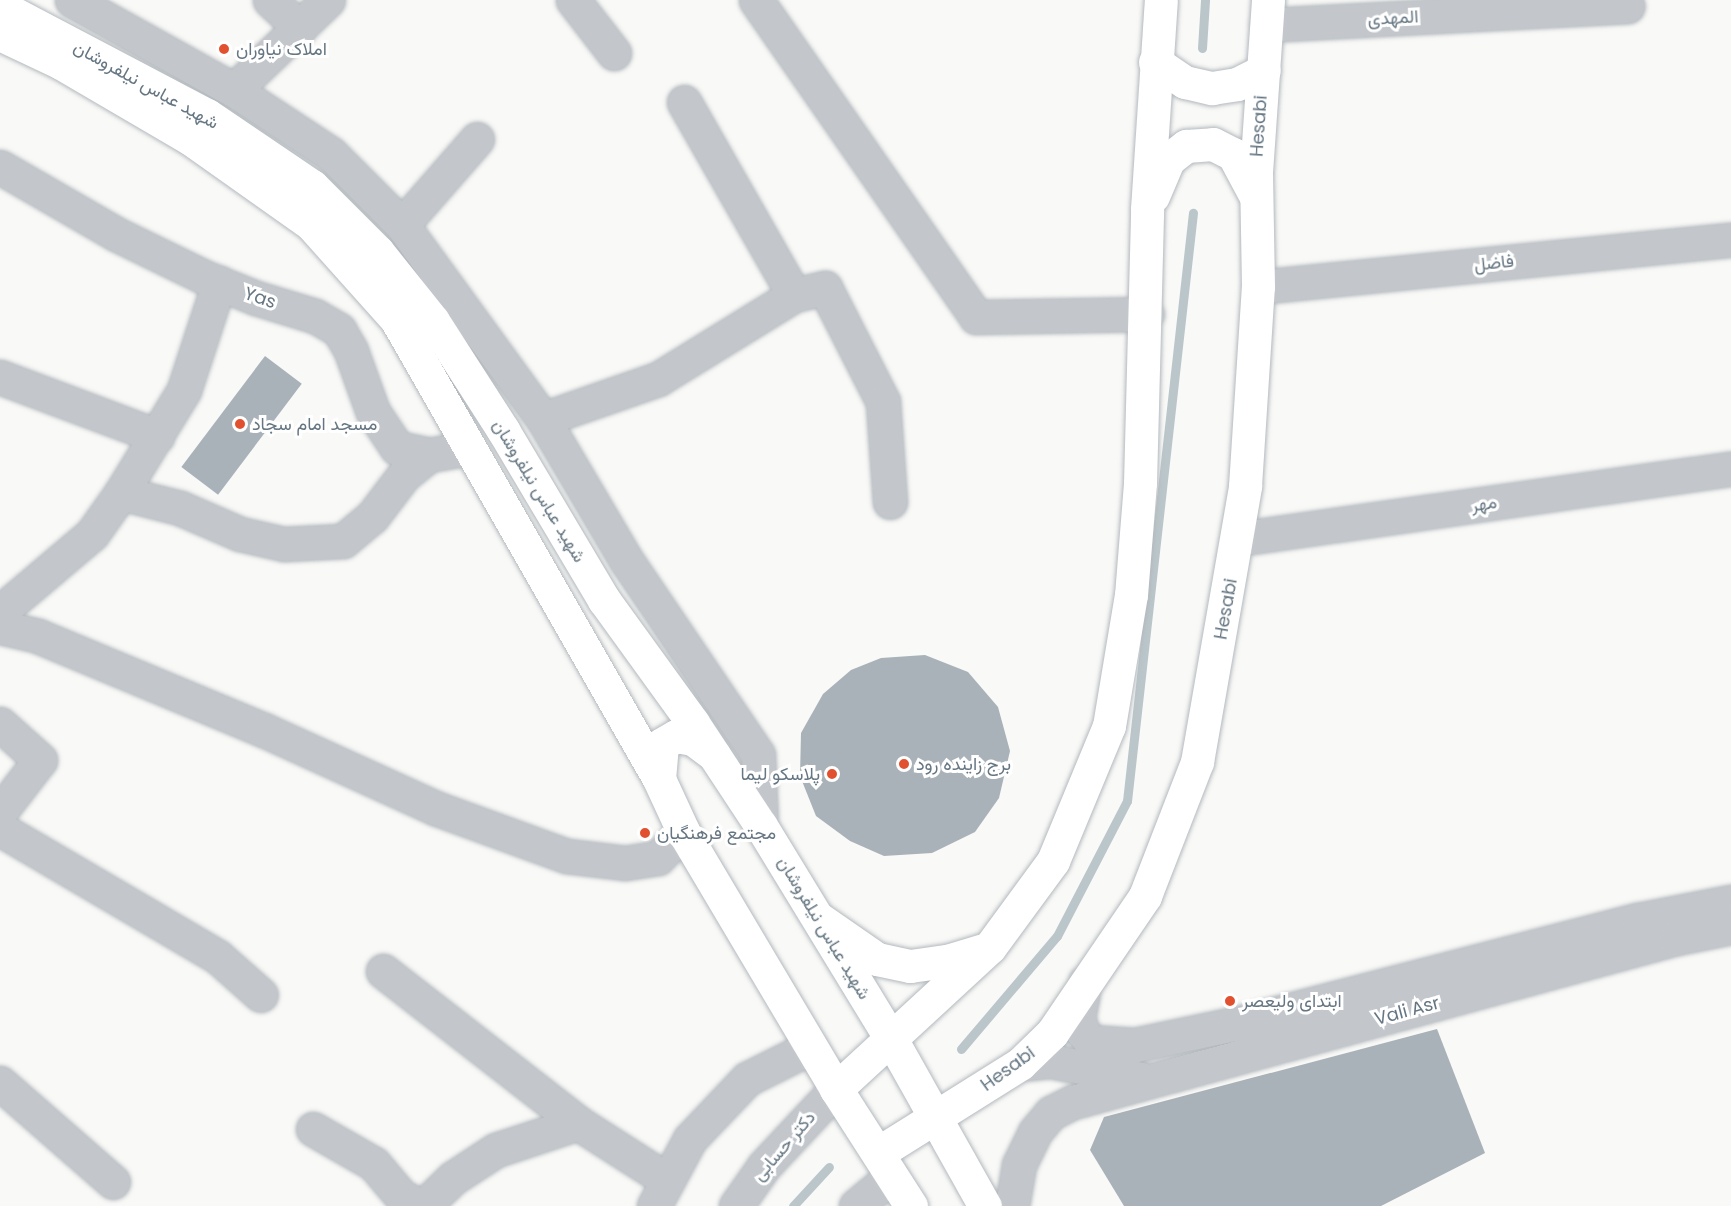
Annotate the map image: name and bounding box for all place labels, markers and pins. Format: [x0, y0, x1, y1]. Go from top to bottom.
place label: املاک نیاوران [236, 38, 327, 60]
marker: املاک نیاوران [217, 42, 231, 56]
place label: مسجد امام سجاد [252, 413, 377, 435]
marker: مسجد امام سجاد [233, 417, 247, 431]
place label: برج زاینده رود [916, 753, 1011, 775]
marker: برج زاینده رود [897, 757, 911, 771]
place label: پلاسکو لیما [741, 763, 820, 785]
marker: پلاسکو لیما [825, 767, 839, 781]
place label: مجتمع فرهنگیان [657, 822, 776, 844]
marker: مجتمع فرهنگیان [638, 826, 652, 840]
place label: ابتدای ولیعصر [1242, 990, 1342, 1012]
marker: ابتدای ولیعصر [1223, 994, 1237, 1008]

